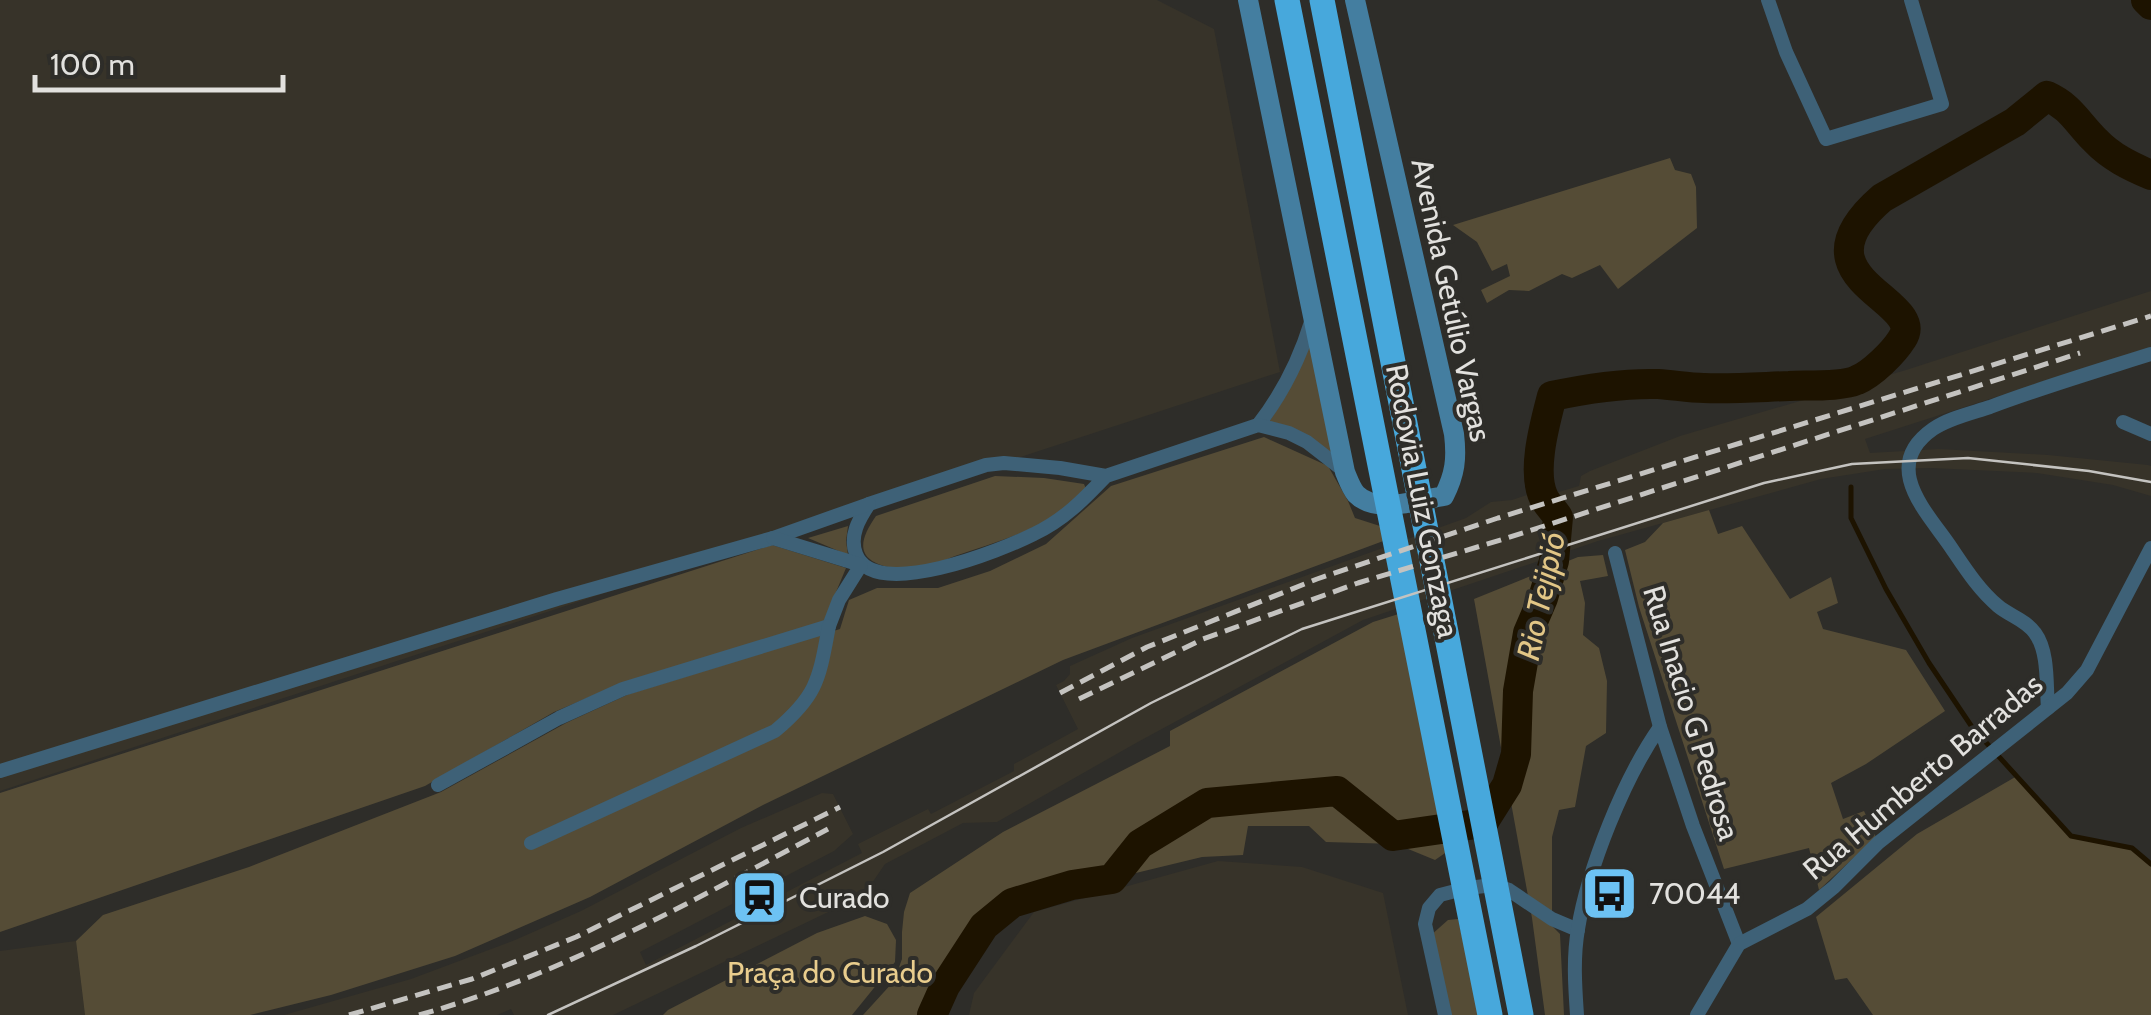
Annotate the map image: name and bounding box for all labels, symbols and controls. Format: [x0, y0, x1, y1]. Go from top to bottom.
scale bar [35, 30, 282, 92]
text: 100 m [50, 46, 135, 83]
street label: Avenida Getúlio Vargas [1403, 155, 1500, 445]
street label: Rodovia Luiz Gonzaga [1378, 361, 1467, 642]
water label: Rio Tejipió [1508, 528, 1573, 664]
street label: Rua Inacio G Pedrosa [1635, 581, 1748, 845]
street label: Rua Humberto Barradas [1795, 666, 2050, 888]
bus stop icon: 70044 [1580, 864, 1640, 924]
station icon: Curado [730, 868, 790, 928]
place label: 70044 [1649, 875, 1740, 912]
place label: Curado [799, 879, 890, 916]
park label: Praça do Curado [727, 954, 933, 991]

